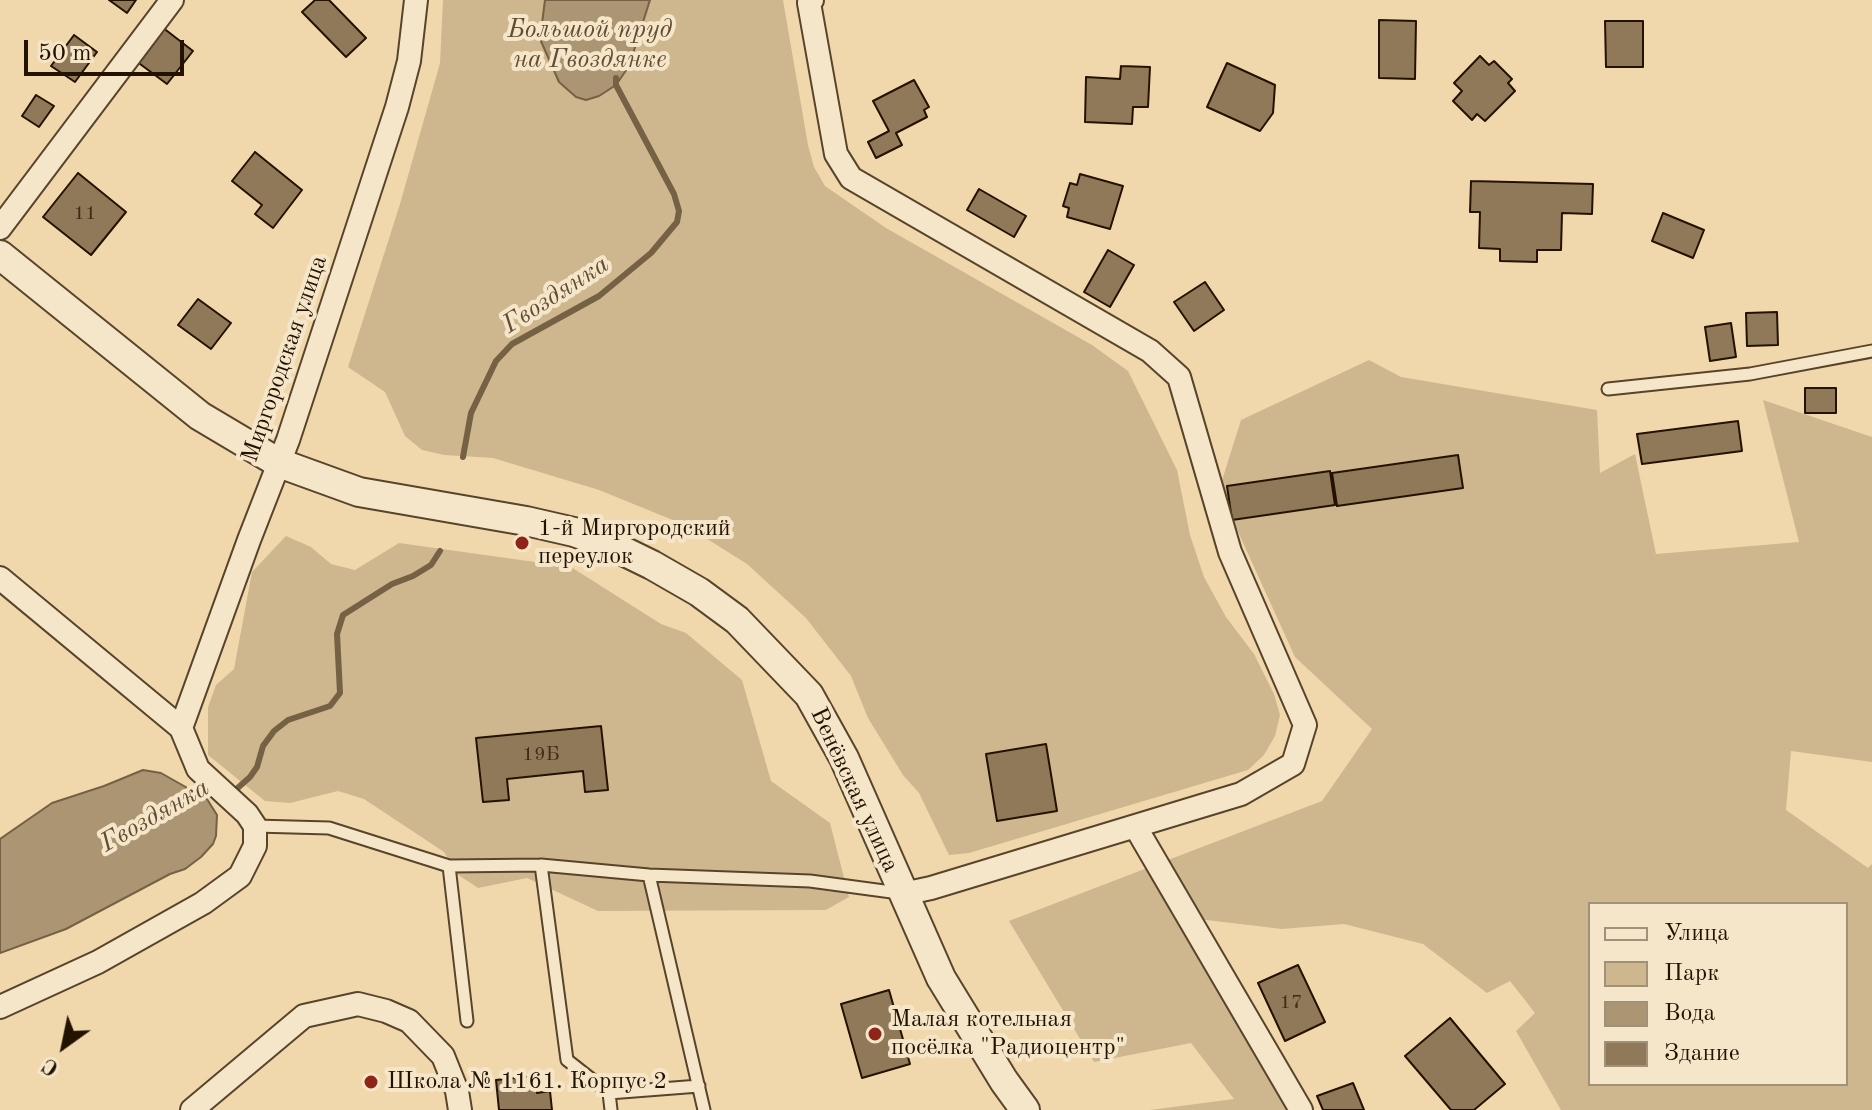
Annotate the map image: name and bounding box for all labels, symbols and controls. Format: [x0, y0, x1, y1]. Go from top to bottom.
water label: Большой пруд на Гвоздянке [508, 14, 672, 76]
scale bar [28, 24, 188, 74]
text: 50 m [38, 42, 92, 66]
house number: 11 [73, 202, 97, 226]
water label: Гвоздянка [497, 249, 615, 341]
street label: Миргородская улица [236, 252, 334, 466]
place label: 1-й Миргородский переулок [538, 515, 731, 571]
marker: 1-й Миргородский переулок [513, 534, 531, 552]
street label: Венёвская улица [803, 703, 905, 877]
house number: 19Б [522, 743, 560, 767]
water label: Гвоздянка [95, 772, 215, 860]
legend [1588, 902, 1848, 1086]
text: Улица [1664, 922, 1729, 946]
text: Парк [1664, 962, 1719, 986]
house number: 17 [1279, 991, 1303, 1015]
text: Вода [1664, 1002, 1715, 1026]
north arrow [24, 1006, 104, 1086]
place label: Малая котельная посёлка "Радиоцентр" [891, 1006, 1125, 1062]
marker: Малая котельная посёлка "Радиоцентр" [866, 1025, 884, 1043]
text: Здание [1664, 1042, 1740, 1066]
text: С [39, 1053, 63, 1079]
place label: Школа № 1161. Корпус 2 [387, 1068, 667, 1096]
marker: Школа № 1161. Корпус 2 [362, 1073, 380, 1091]

